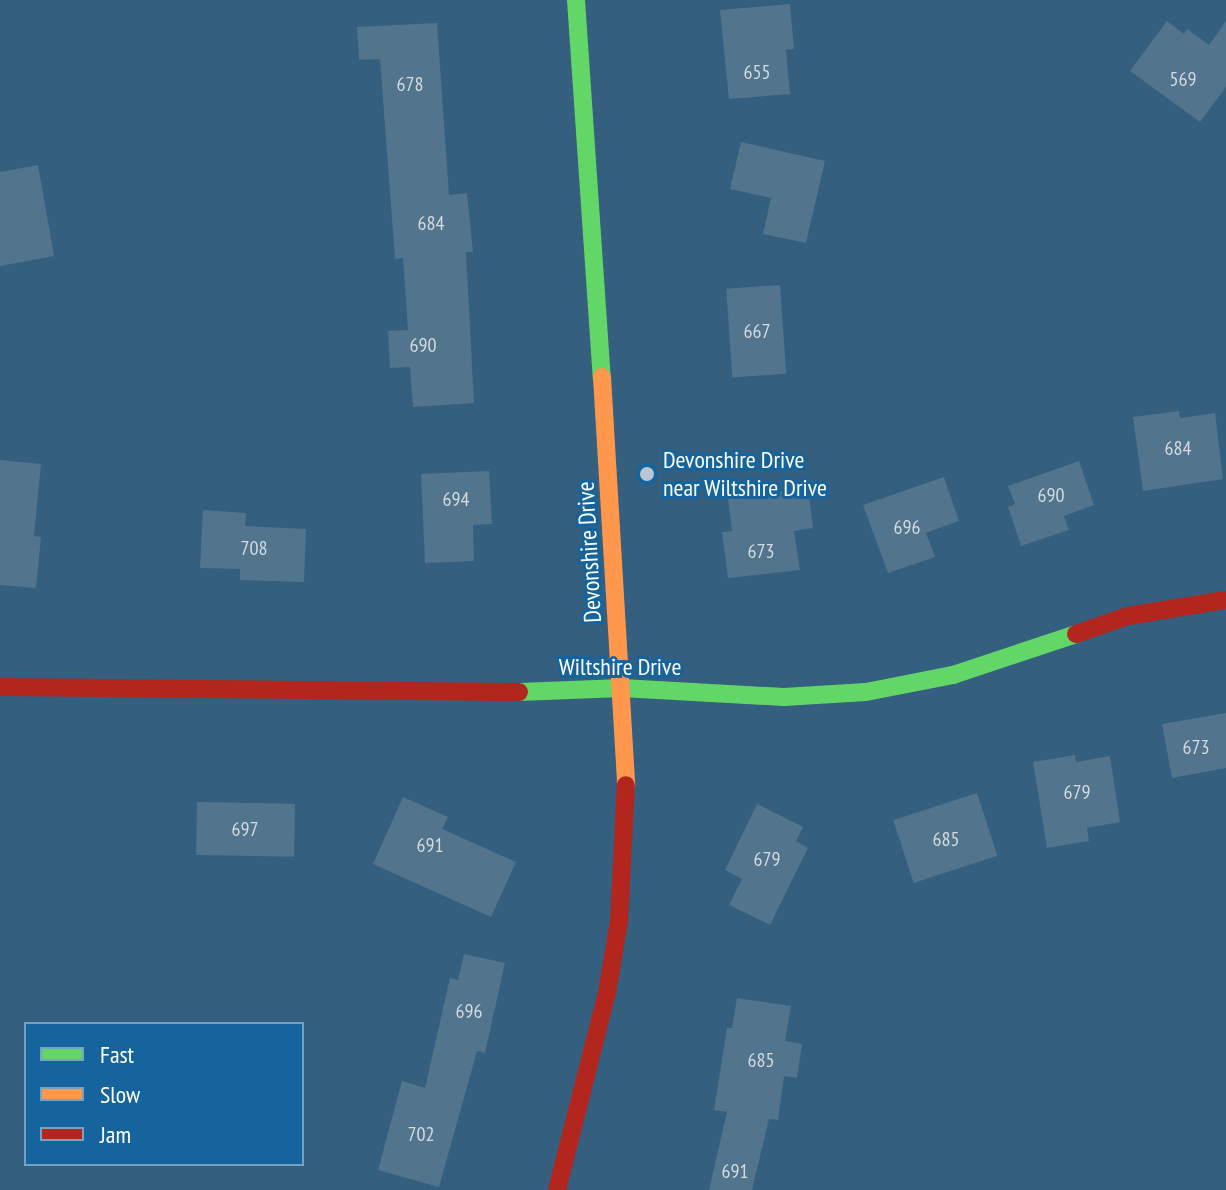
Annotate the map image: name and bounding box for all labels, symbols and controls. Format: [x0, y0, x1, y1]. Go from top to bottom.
house number: 655 [744, 60, 770, 84]
house number: 569 [1170, 67, 1196, 91]
house number: 678 [397, 72, 423, 96]
house number: 684 [418, 211, 444, 235]
house number: 667 [744, 319, 770, 343]
house number: 690 [410, 333, 436, 357]
house number: 684 [1165, 436, 1191, 460]
place label: Devonshire Drive near Wiltshire Drive [663, 446, 827, 502]
marker: Devonshire Drive near Wiltshire Drive [638, 465, 656, 483]
street label: Devonshire Drive [571, 481, 607, 623]
house number: 690 [1038, 483, 1064, 507]
house number: 694 [443, 487, 469, 511]
house number: 696 [894, 515, 920, 539]
house number: 708 [241, 536, 267, 560]
house number: 673 [748, 539, 774, 563]
street label: Wiltshire Drive [559, 653, 681, 681]
house number: 673 [1183, 735, 1209, 759]
house number: 679 [1064, 780, 1090, 804]
house number: 697 [232, 817, 258, 841]
house number: 685 [933, 827, 959, 851]
house number: 691 [417, 833, 443, 857]
house number: 679 [754, 847, 780, 871]
house number: 696 [456, 999, 482, 1023]
legend [24, 1022, 304, 1166]
text: Fast [100, 1039, 134, 1070]
house number: 685 [748, 1048, 774, 1072]
text: Slow [100, 1079, 140, 1110]
text: Jam [100, 1119, 131, 1150]
house number: 702 [408, 1122, 434, 1146]
house number: 691 [722, 1159, 748, 1183]

